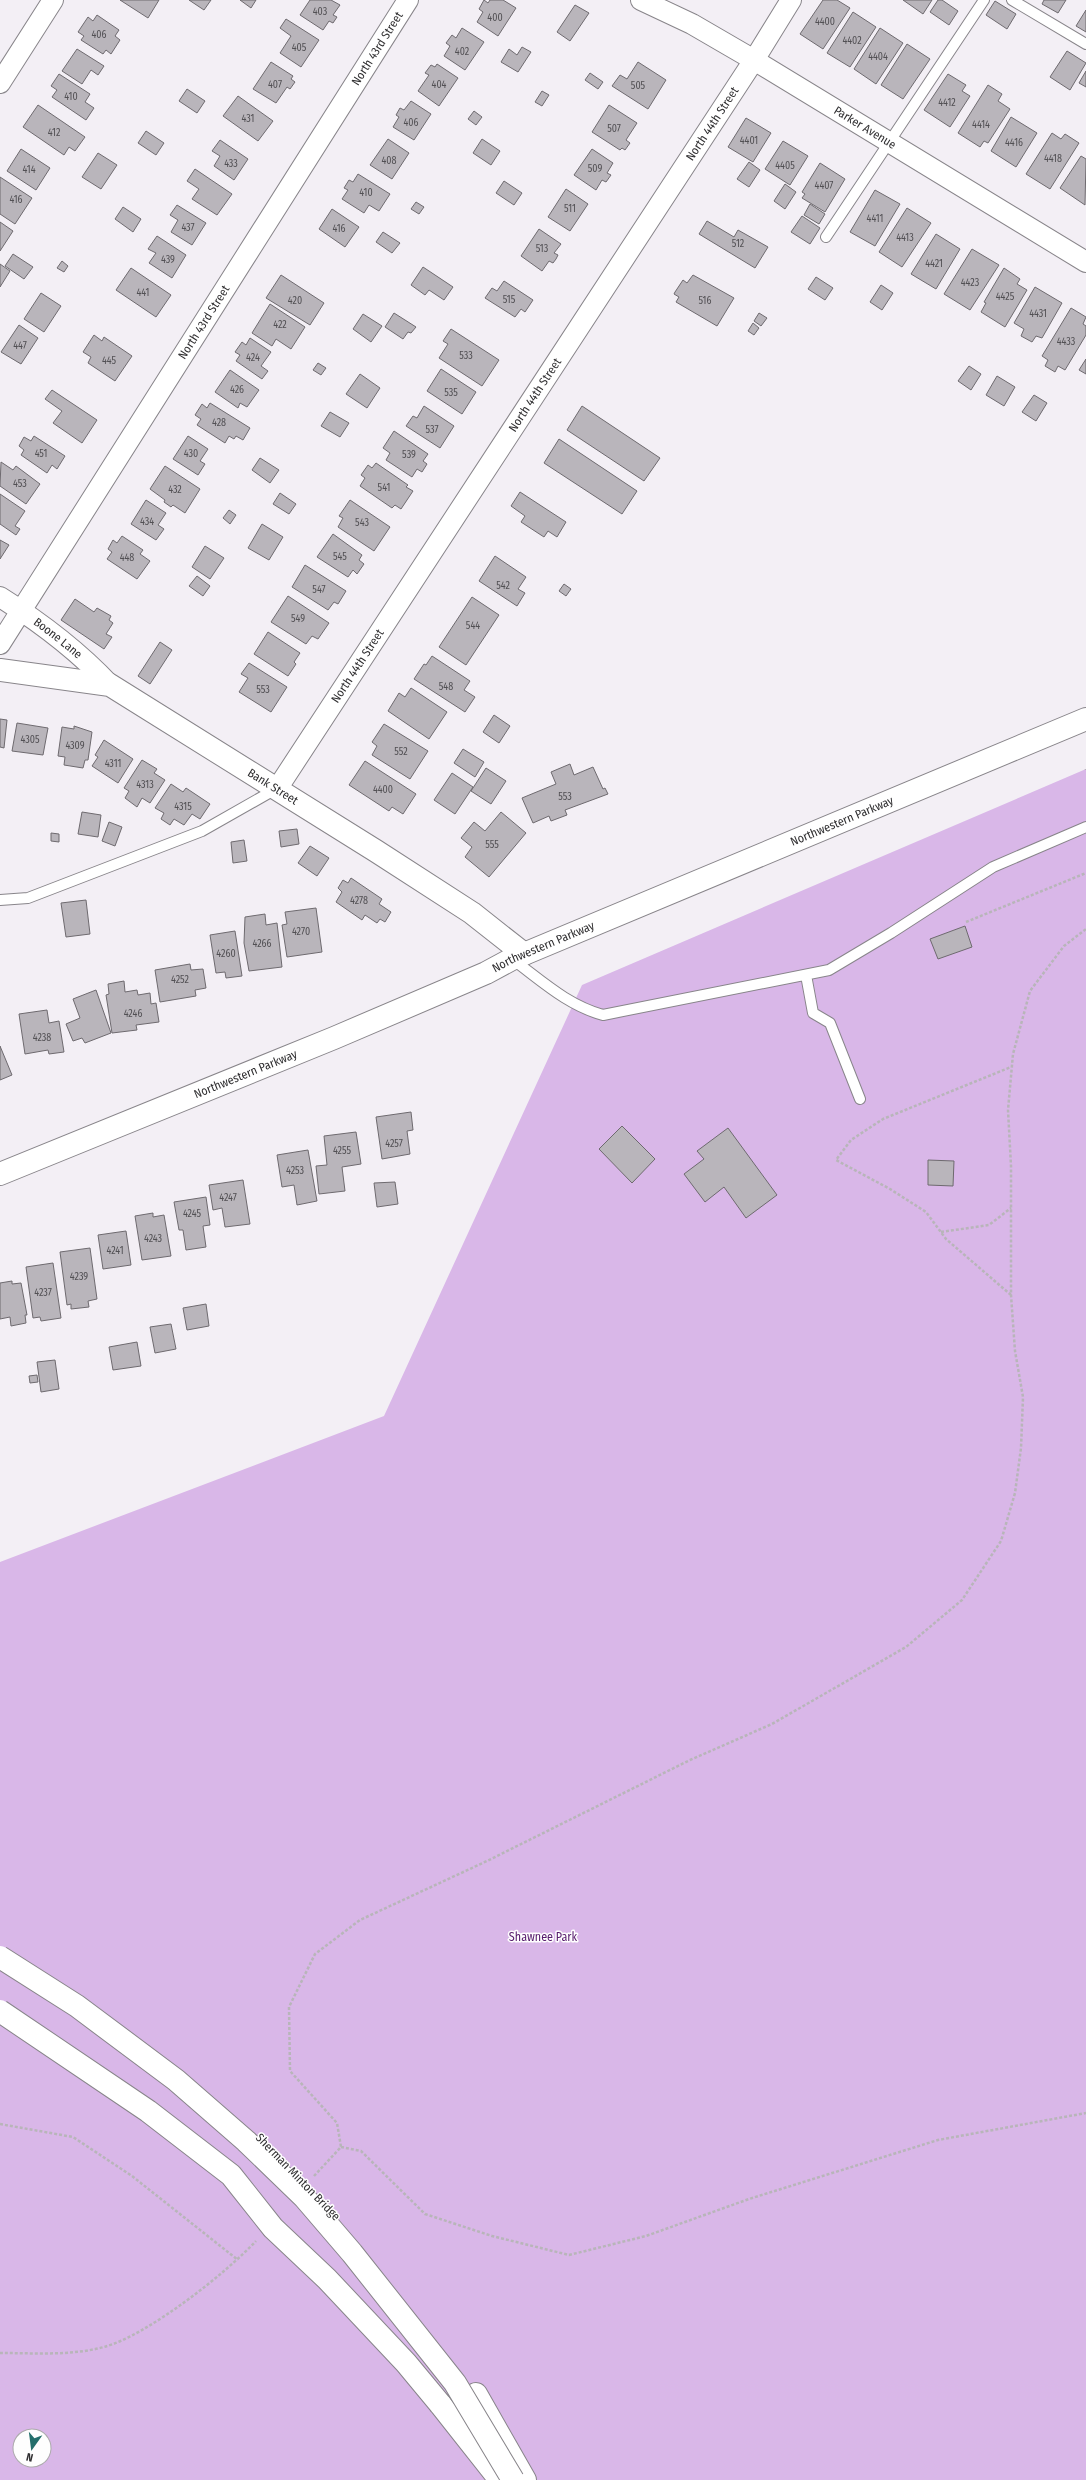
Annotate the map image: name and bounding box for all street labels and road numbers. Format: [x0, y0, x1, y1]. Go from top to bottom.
street label: North 43rd Street [349, 9, 406, 88]
street label: North 44th Street [683, 84, 741, 163]
street label: Parker Avenue [831, 103, 899, 152]
street label: North 43rd Street [175, 283, 233, 362]
street label: North 44th Street [506, 355, 564, 434]
street label: Boone Lane [31, 615, 85, 662]
street label: North 44th Street [328, 626, 387, 705]
street label: Bank Street [245, 766, 301, 808]
street label: Northwestern Parkway [788, 793, 896, 849]
street label: Northwestern Parkway [490, 918, 597, 975]
street label: Northwestern Parkway [192, 1047, 300, 1101]
street label: Sherman Minton Bridge [253, 2131, 343, 2223]

